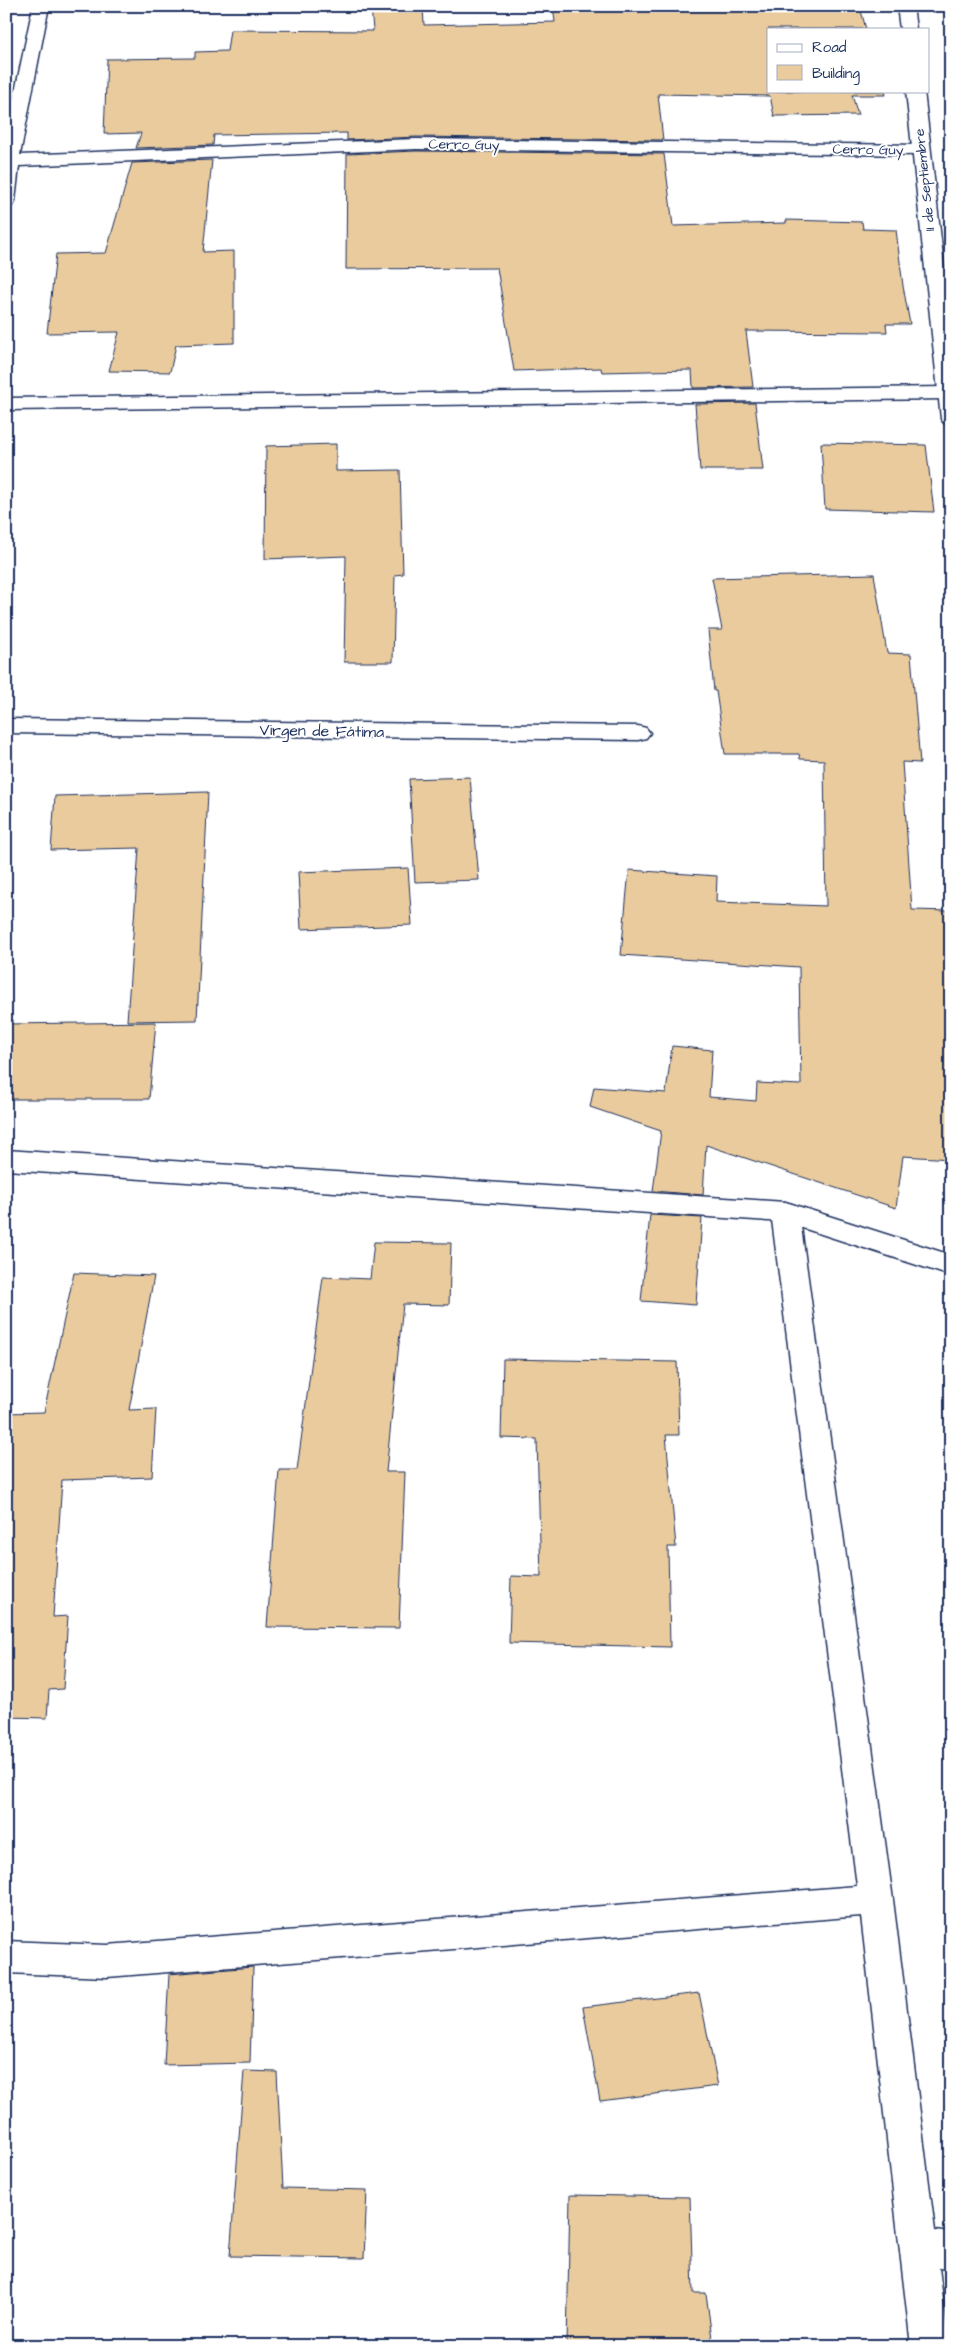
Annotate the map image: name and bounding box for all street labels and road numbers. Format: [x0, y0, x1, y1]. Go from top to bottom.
street label: 11 de Septiembre [910, 127, 940, 232]
street label: Cerro Guy [428, 134, 500, 156]
street label: Cerro Guy [832, 139, 904, 161]
street label: Virgen de Fátima [260, 719, 384, 744]

